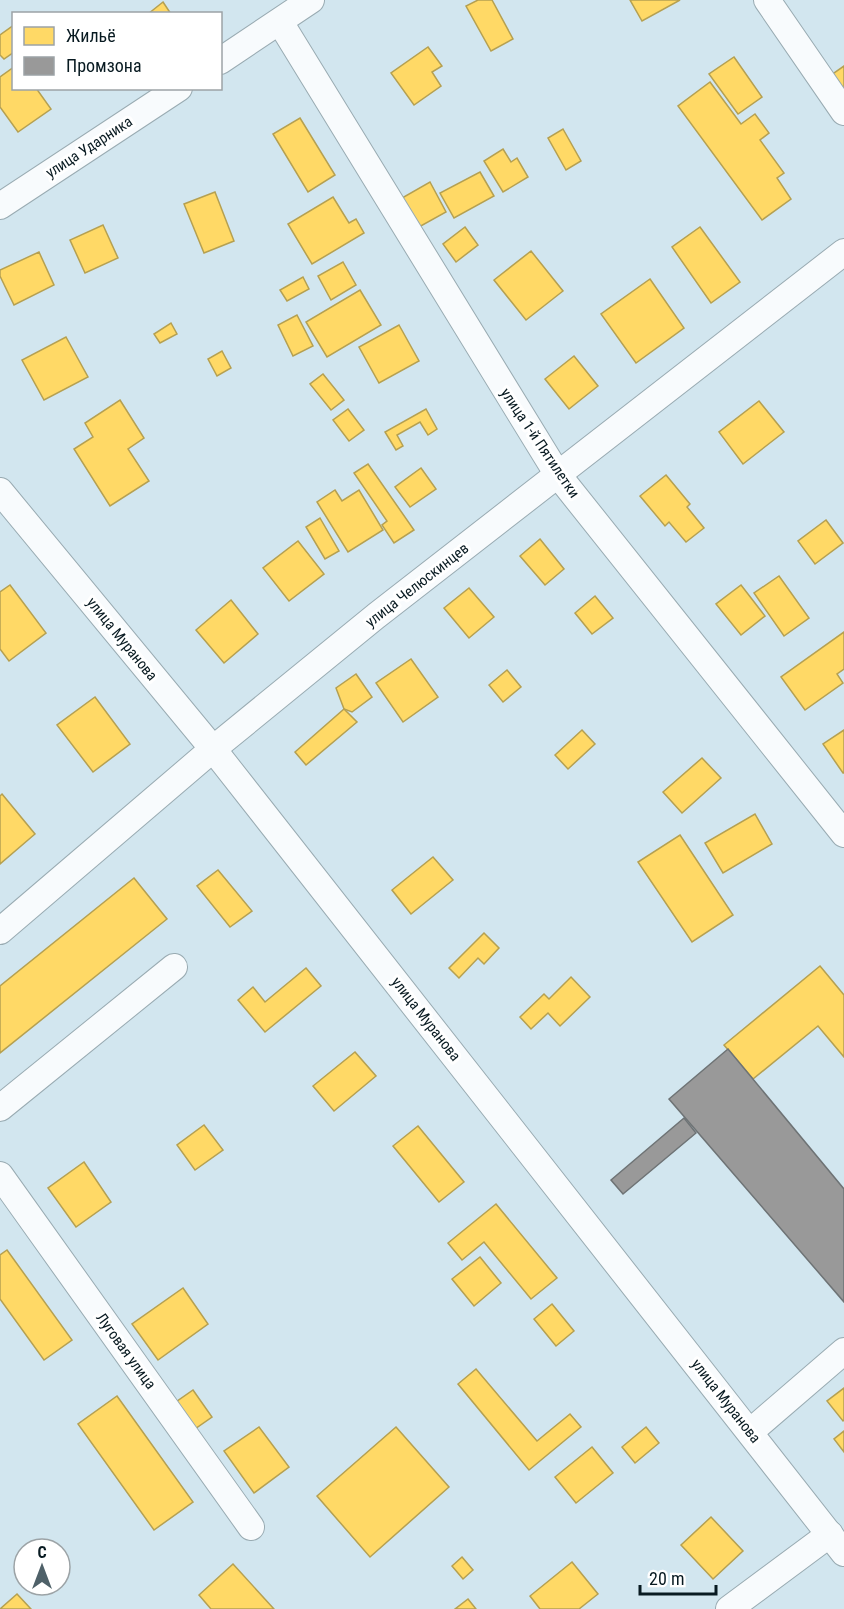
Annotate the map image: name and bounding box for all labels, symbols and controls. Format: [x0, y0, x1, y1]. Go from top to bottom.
legend [12, 12, 222, 90]
text: Жильё [66, 25, 116, 46]
text: Промзона [66, 55, 142, 76]
street label: улица Ударника [42, 112, 136, 182]
street label: улица 1-й Пятилетки [497, 385, 583, 501]
street label: улица Челюскинцев [362, 539, 472, 631]
street label: улица Муранова [83, 594, 161, 684]
street label: улица Муранова [388, 973, 464, 1065]
street label: Луговая улица [92, 1309, 160, 1393]
street label: улица Муранова [688, 1355, 764, 1447]
north arrow [12, 1537, 72, 1597]
text: С [37, 1543, 47, 1562]
scale bar [640, 1558, 716, 1596]
text: 20 m [649, 1568, 684, 1589]

